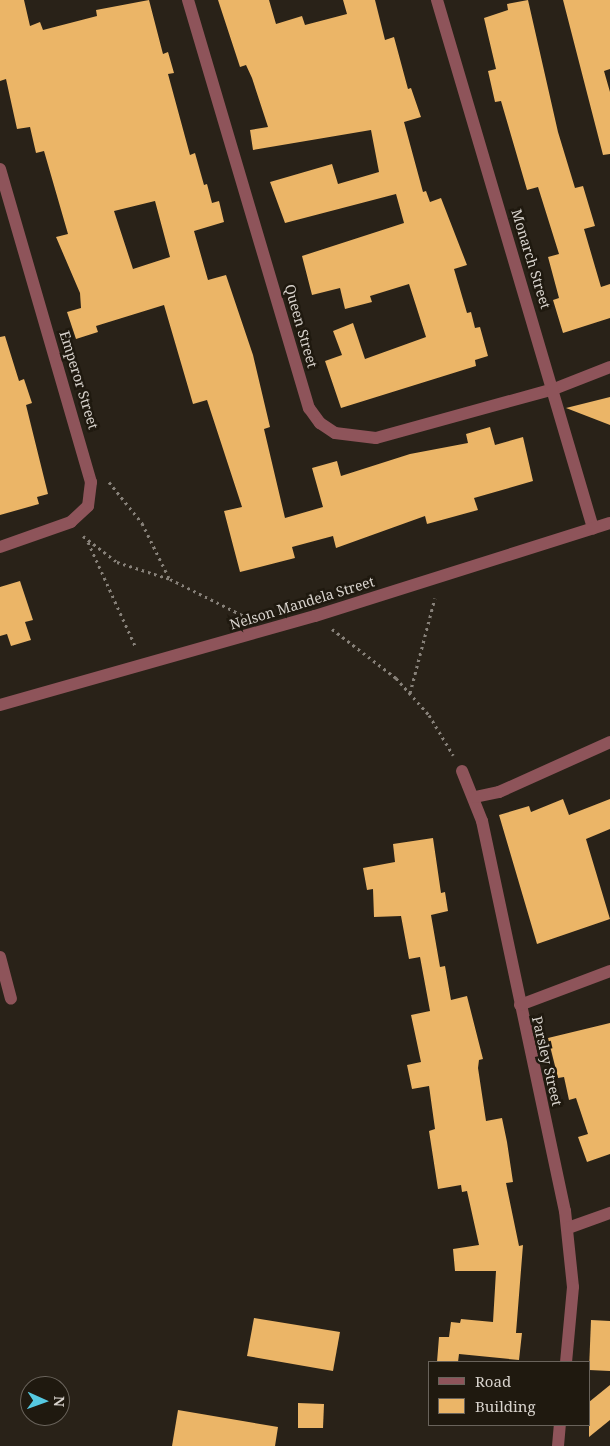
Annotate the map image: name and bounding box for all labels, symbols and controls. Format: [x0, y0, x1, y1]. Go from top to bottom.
street label: Monarch Street [508, 207, 554, 311]
street label: Queen Street [281, 282, 321, 370]
street label: Emperor Street [56, 329, 102, 431]
street label: Nelson Mandela Street [228, 573, 376, 633]
street label: Parsley Street [529, 1014, 565, 1108]
legend [428, 1361, 590, 1426]
text: Road [475, 1371, 511, 1391]
north arrow [20, 1376, 70, 1426]
text: N [50, 1396, 69, 1407]
text: Building [475, 1396, 536, 1416]

